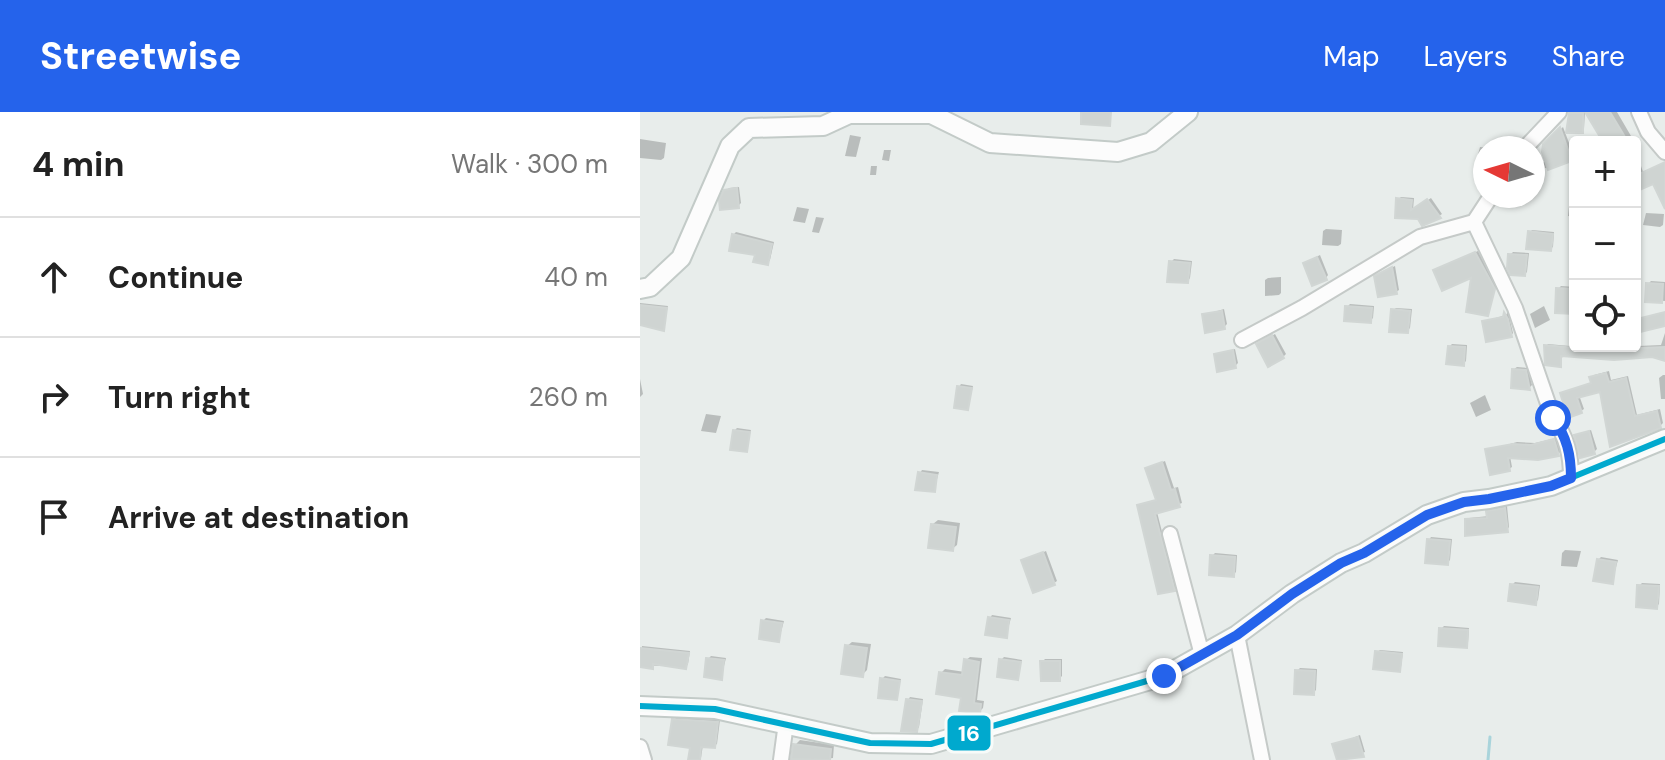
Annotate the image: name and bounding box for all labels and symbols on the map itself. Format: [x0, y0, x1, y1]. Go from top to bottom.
north arrow [1473, 136, 1545, 208]
route start [1535, 400, 1571, 436]
route end [1146, 658, 1182, 694]
line badge: 16 [946, 714, 992, 752]
text: 16 [958, 719, 980, 748]

